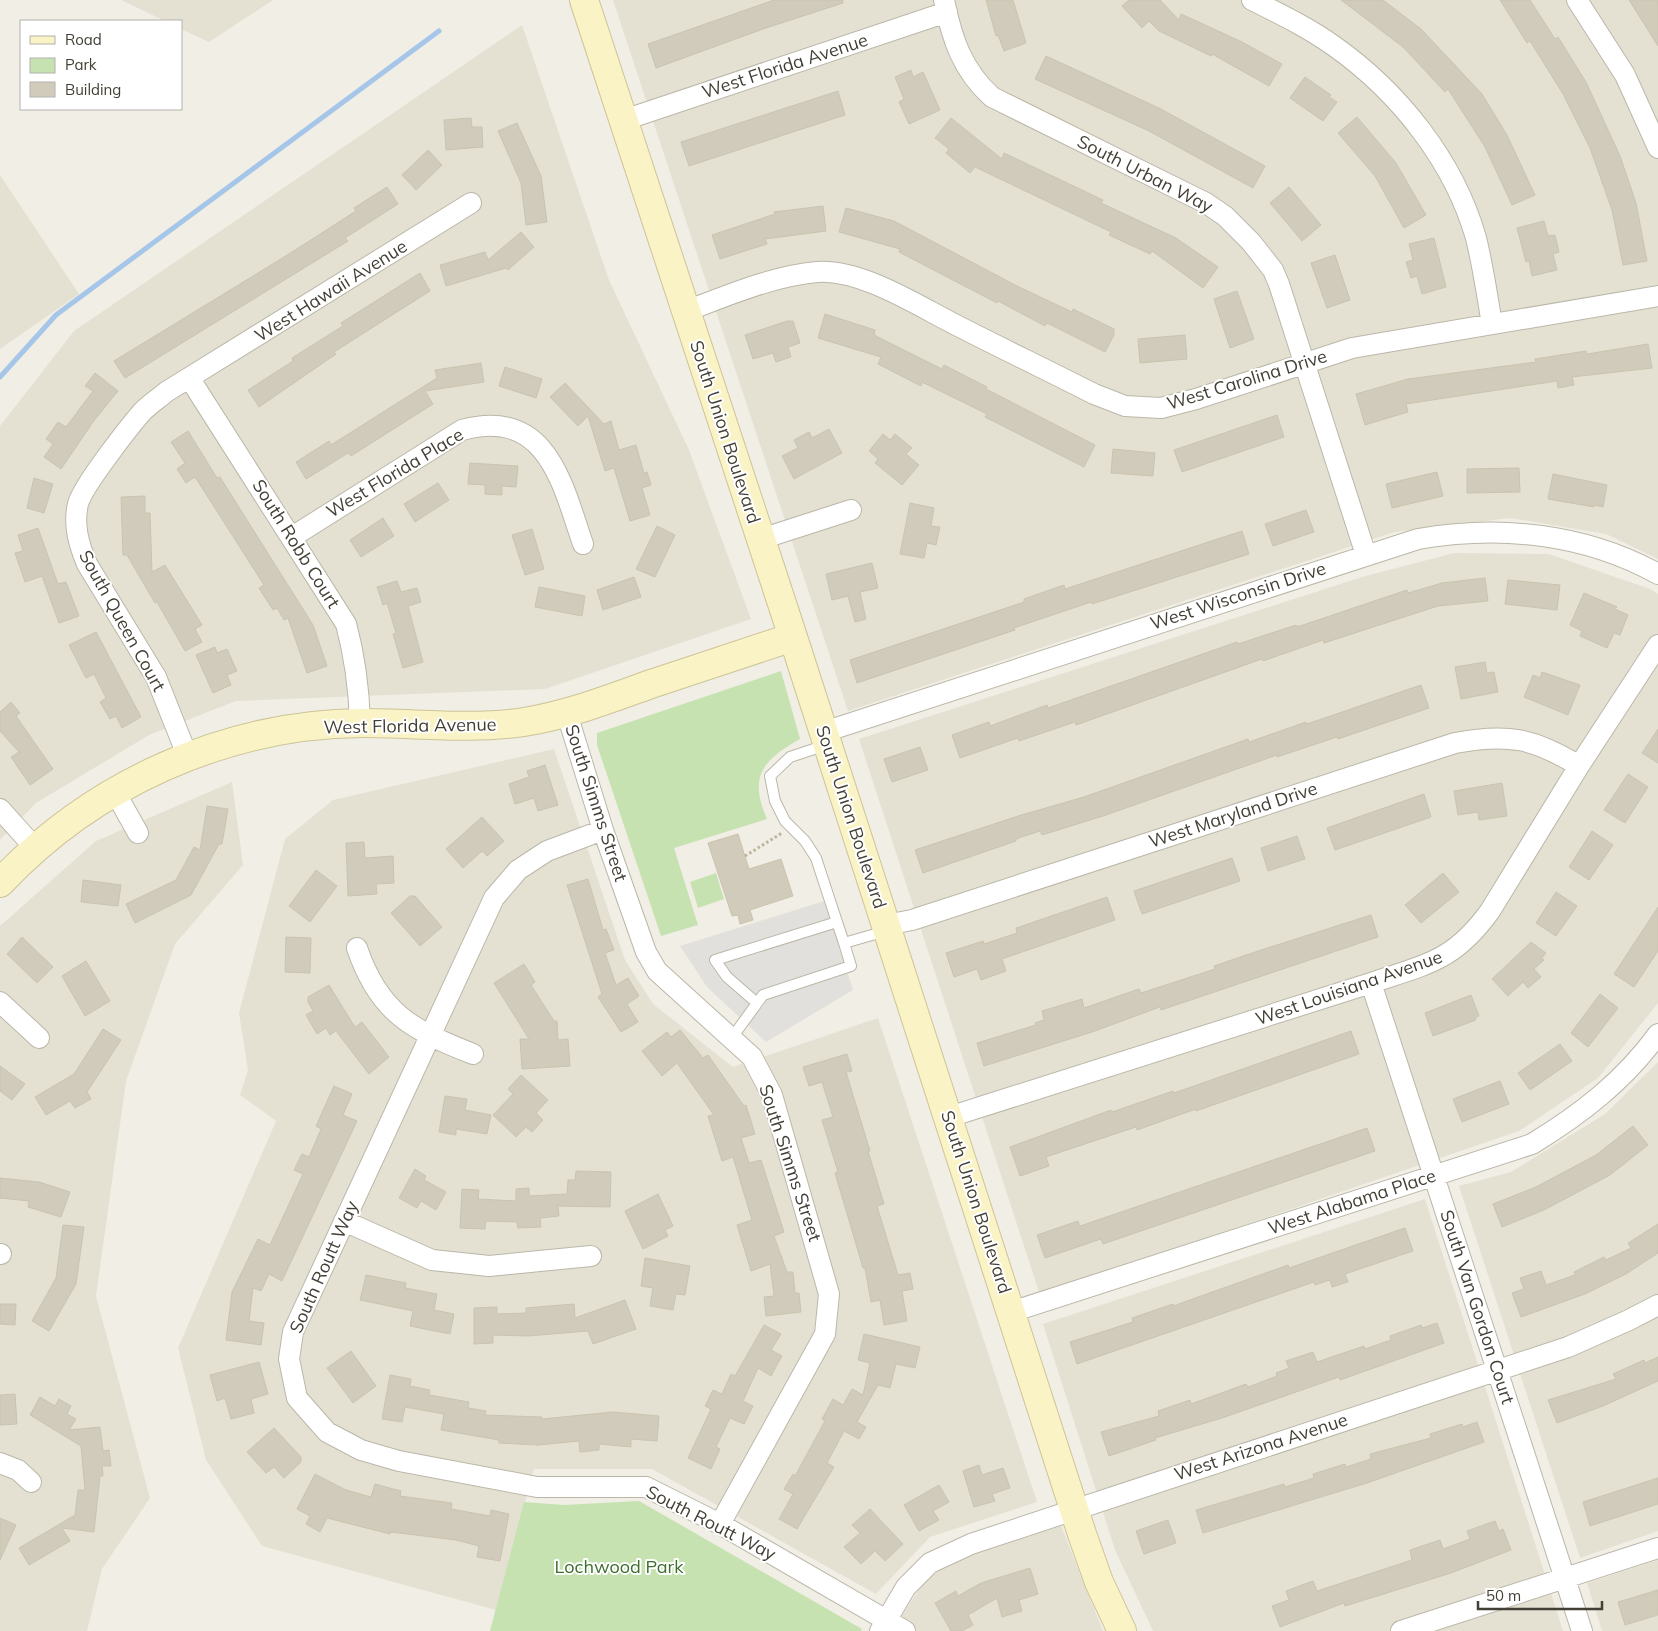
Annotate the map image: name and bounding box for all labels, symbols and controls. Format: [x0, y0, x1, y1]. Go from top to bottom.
legend [20, 20, 182, 110]
street label: West Florida Avenue [699, 28, 871, 103]
text: Road [65, 30, 102, 49]
text: Park [65, 55, 97, 74]
text: Building [65, 80, 121, 99]
street label: South Urban Way [1074, 129, 1217, 218]
street label: West Hawaii Avenue [250, 234, 411, 347]
street label: South Union Boulevard [685, 337, 766, 526]
street label: West Carolina Drive [1164, 344, 1330, 415]
street label: West Florida Place [322, 423, 467, 523]
street label: South Robb Court [247, 475, 345, 613]
street label: South Queen Court [74, 546, 171, 696]
street label: West Wisconsin Drive [1147, 556, 1329, 635]
street label: West Florida Avenue [323, 712, 497, 739]
street label: South Simms Street [560, 721, 633, 884]
street label: South Union Boulevard [811, 722, 892, 911]
street label: West Maryland Drive [1146, 776, 1320, 853]
street label: West Louisiana Avenue [1252, 945, 1445, 1030]
street label: South Simms Street [754, 1081, 827, 1244]
street label: South Union Boulevard [936, 1107, 1017, 1296]
street label: West Alabama Place [1265, 1164, 1439, 1240]
street label: South Routt Way [284, 1197, 363, 1337]
street label: South Van Gordon Court [1435, 1207, 1520, 1407]
street label: West Arizona Avenue [1171, 1408, 1350, 1485]
street label: South Routt Way [642, 1480, 780, 1565]
park label: Lochwood Park [555, 1555, 684, 1578]
scale bar [1478, 1578, 1602, 1610]
text: 50 m [1486, 1586, 1521, 1605]

